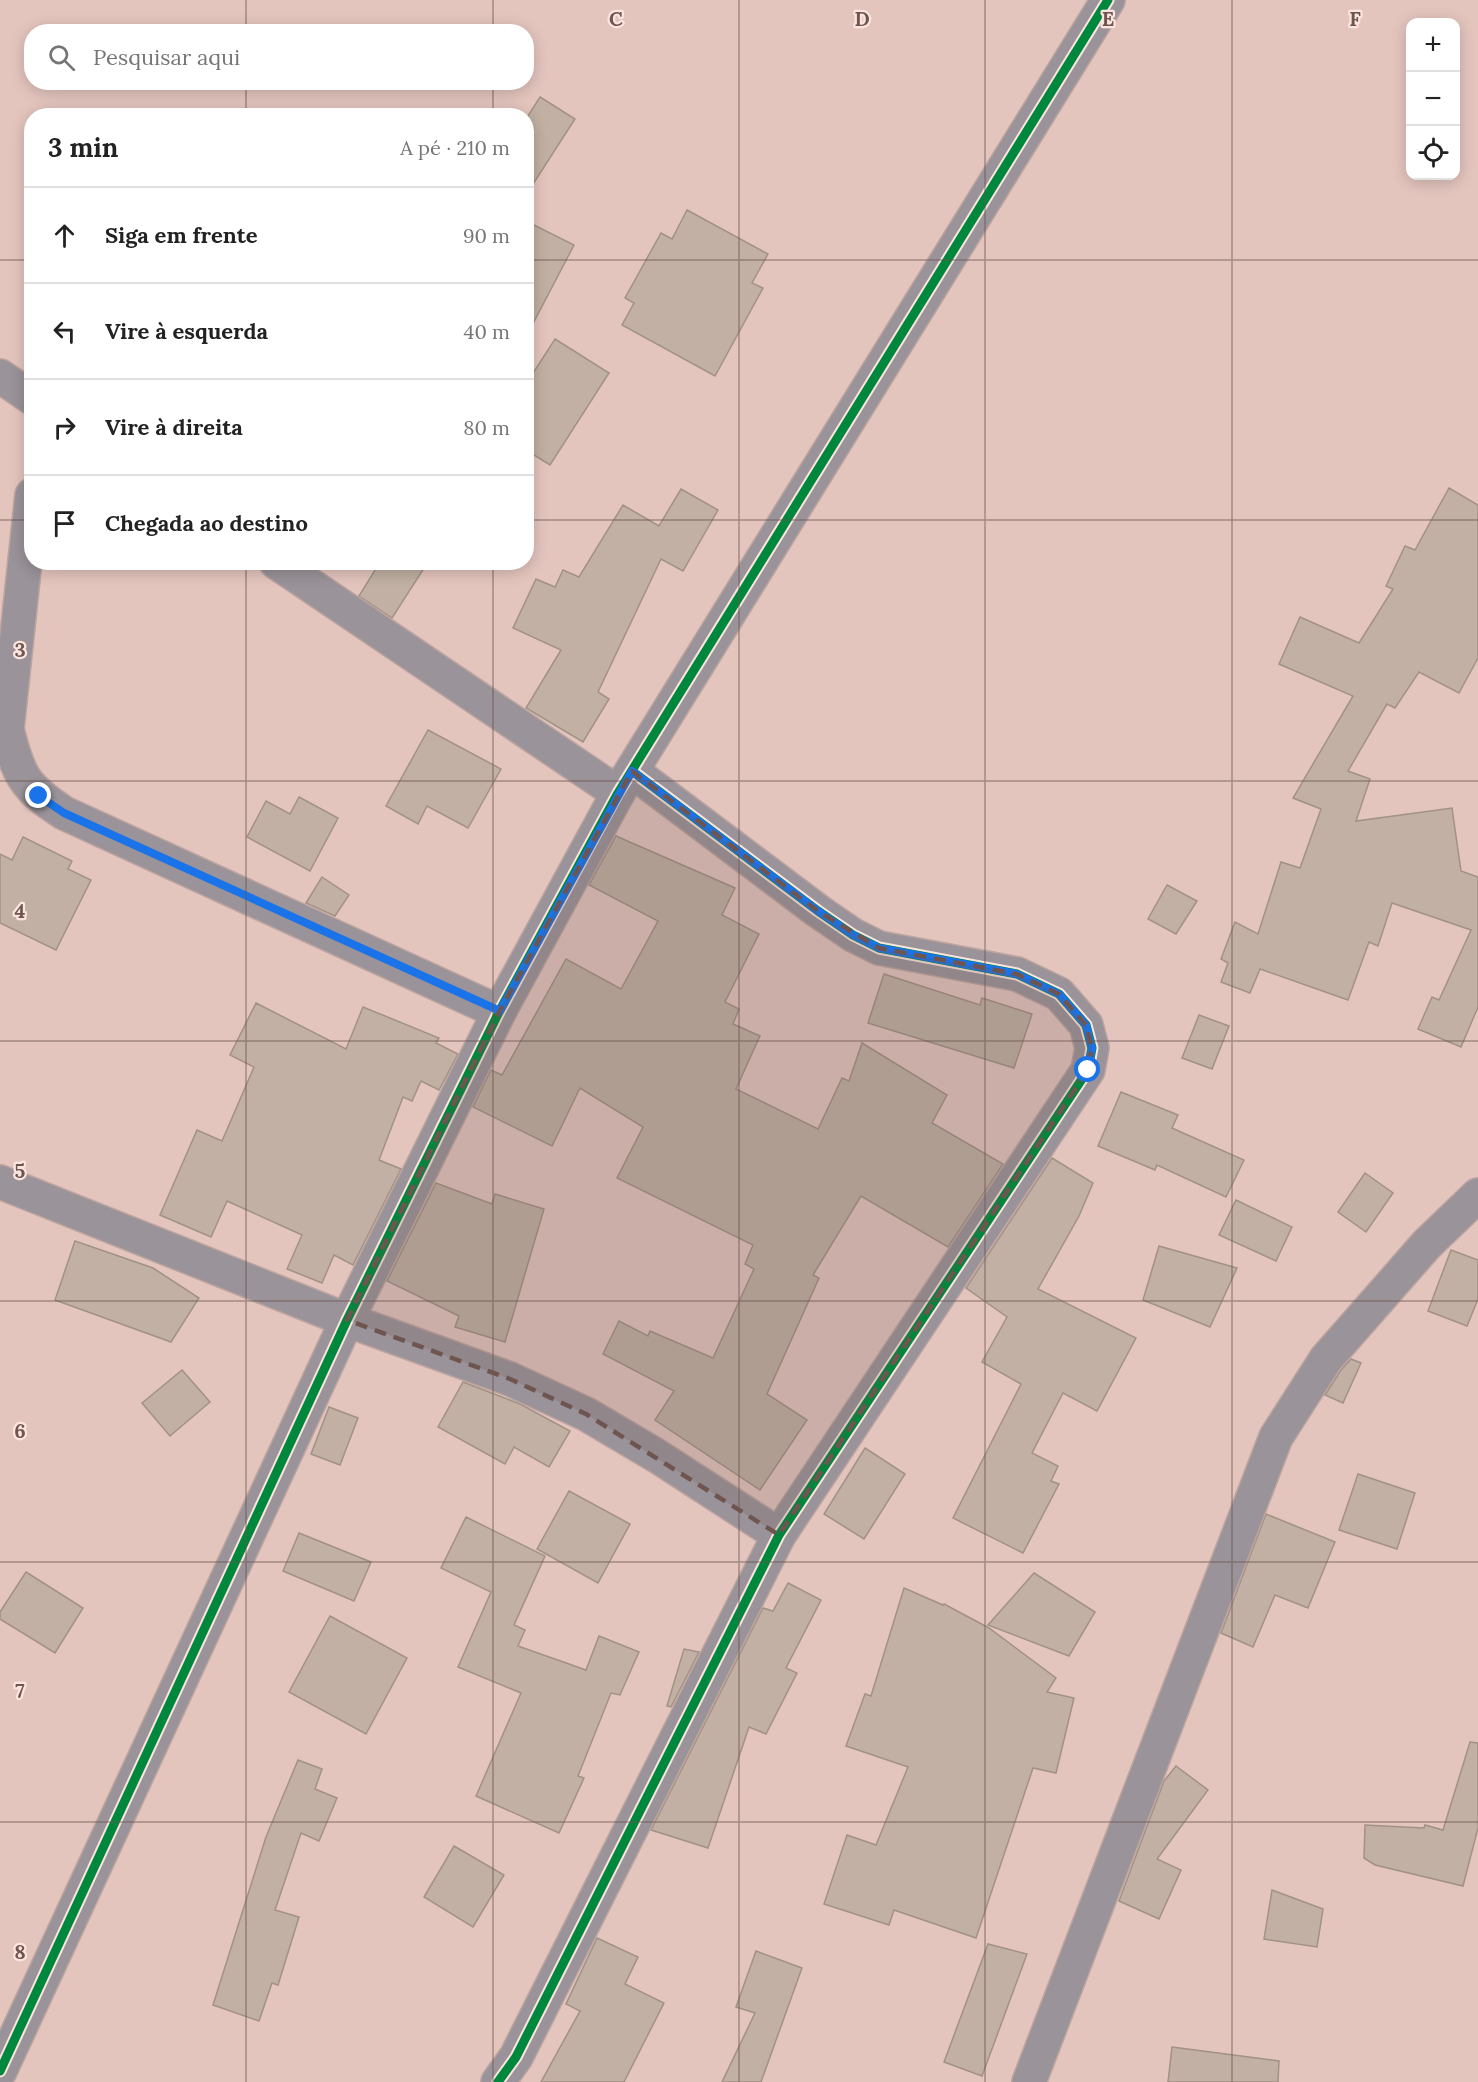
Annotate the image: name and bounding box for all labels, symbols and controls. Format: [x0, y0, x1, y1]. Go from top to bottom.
text: C [609, 6, 623, 31]
text: D [854, 6, 870, 31]
text: E [1102, 6, 1114, 31]
text: F [1349, 6, 1361, 31]
map controls [1406, 18, 1460, 180]
button: + [1406, 18, 1460, 72]
search box [24, 24, 534, 90]
icon: search [45, 41, 78, 74]
text: Pesquisar aqui [93, 43, 240, 71]
button: − [1406, 72, 1460, 126]
button: locate [1406, 126, 1460, 180]
text: 3 min [48, 131, 118, 164]
text: A pé · 210 m [400, 135, 510, 160]
icon: ahead [48, 219, 81, 252]
text: Siga em frente [105, 221, 258, 249]
text: 90 m [463, 223, 510, 248]
icon: left [48, 315, 81, 348]
text: Vire à esquerda [105, 317, 268, 345]
text: 40 m [464, 319, 510, 344]
icon: right [48, 411, 81, 444]
text: Vire à direita [105, 413, 243, 441]
text: 80 m [463, 415, 510, 440]
icon: arrive [48, 507, 81, 540]
text: Chegada ao destino [105, 509, 308, 537]
text: 3 [14, 637, 26, 662]
route end [25, 782, 51, 808]
text: 4 [15, 898, 26, 923]
route start [1074, 1056, 1100, 1082]
text: 5 [15, 1158, 26, 1183]
text: 6 [14, 1418, 26, 1443]
text: 7 [15, 1678, 25, 1703]
text: 8 [14, 1939, 26, 1964]

